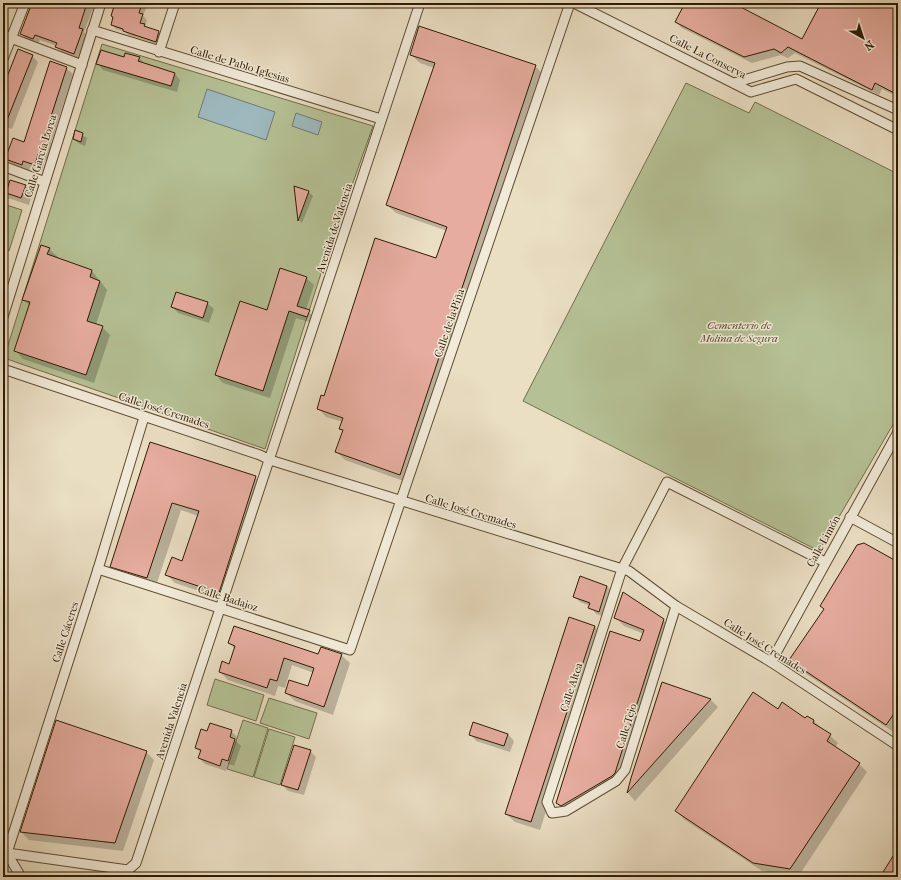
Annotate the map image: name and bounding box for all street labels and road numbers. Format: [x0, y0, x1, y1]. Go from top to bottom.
street label: Calle La Conserva [667, 32, 749, 82]
street label: Calle de Pablo Iglesias [189, 43, 291, 86]
street label: Calle García Lorca [22, 112, 60, 199]
street label: Avenida de Valencia [313, 181, 355, 276]
street label: Calle de la Piña [432, 286, 468, 359]
street label: Calle José Cremades [117, 390, 211, 431]
street label: Calle José Cremades [424, 491, 518, 532]
street label: Calle Limón [804, 513, 843, 569]
street label: Calle Badajoz [196, 583, 260, 614]
street label: Calle Cáceres [50, 600, 81, 664]
street label: Calle José Cremades [721, 616, 808, 677]
street label: Calle Altea [557, 660, 586, 713]
street label: Avenida Valencia [153, 680, 190, 762]
street label: Calle Tejo [613, 702, 640, 750]

